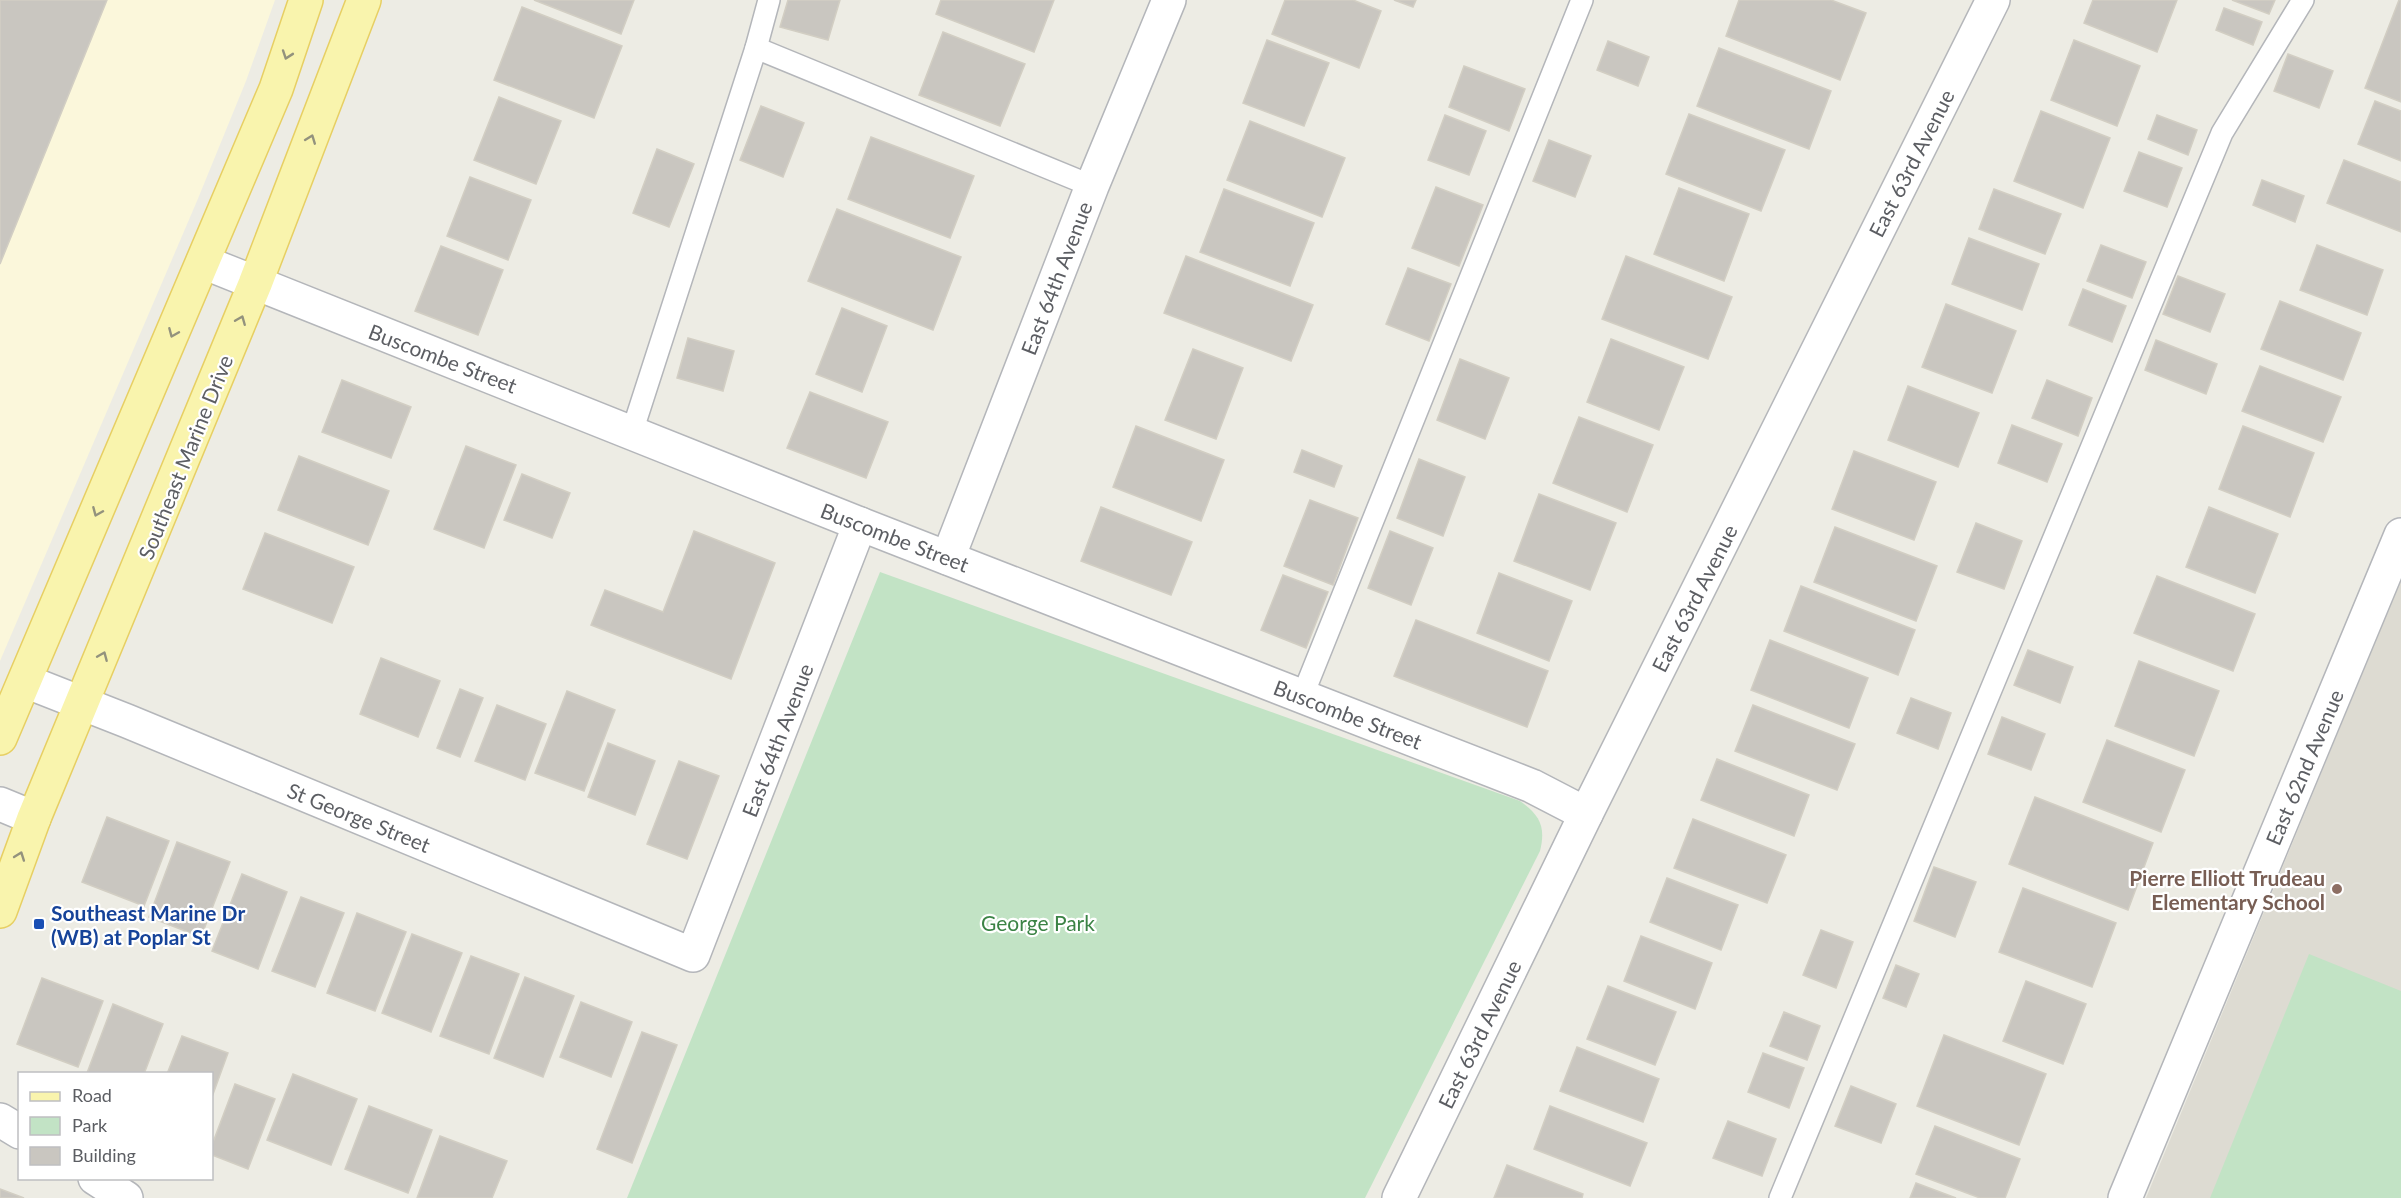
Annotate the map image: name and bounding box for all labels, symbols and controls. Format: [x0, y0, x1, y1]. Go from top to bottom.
one-way arrow [282, 49, 295, 60]
street label: East 63rd Avenue [1863, 85, 1959, 241]
one-way arrow [304, 134, 316, 145]
street label: East 64th Avenue [1015, 198, 1097, 358]
one-way arrow [234, 316, 246, 327]
street label: Buscombe Street [365, 318, 521, 398]
one-way arrow [168, 327, 180, 338]
street label: Southeast Marine Drive [133, 351, 237, 563]
street label: Buscombe Street [817, 497, 973, 577]
one-way arrow [92, 506, 104, 517]
street label: East 63rd Avenue [1646, 520, 1742, 676]
one-way arrow [96, 651, 108, 662]
street label: East 64th Avenue [736, 660, 818, 820]
street label: Buscombe Street [1270, 674, 1426, 754]
street label: East 62nd Avenue [2260, 685, 2348, 849]
street label: St George Street [284, 777, 435, 857]
one-way arrow [13, 851, 26, 862]
place label: Pierre Elliott Trudeau Elementary School [2129, 865, 2325, 914]
marker: Pierre Elliott Trudeau Elementary School [2330, 882, 2344, 896]
place label: Southeast Marine Dr (WB) at Poplar St [51, 900, 245, 949]
park label: George Park [981, 910, 1095, 935]
marker: Southeast Marine Dr (WB) at Poplar St [32, 917, 46, 931]
street label: East 63rd Avenue [1432, 956, 1526, 1112]
legend [18, 1072, 213, 1180]
text: Road [72, 1084, 112, 1106]
text: Park [72, 1114, 108, 1136]
text: Building [72, 1144, 136, 1166]

